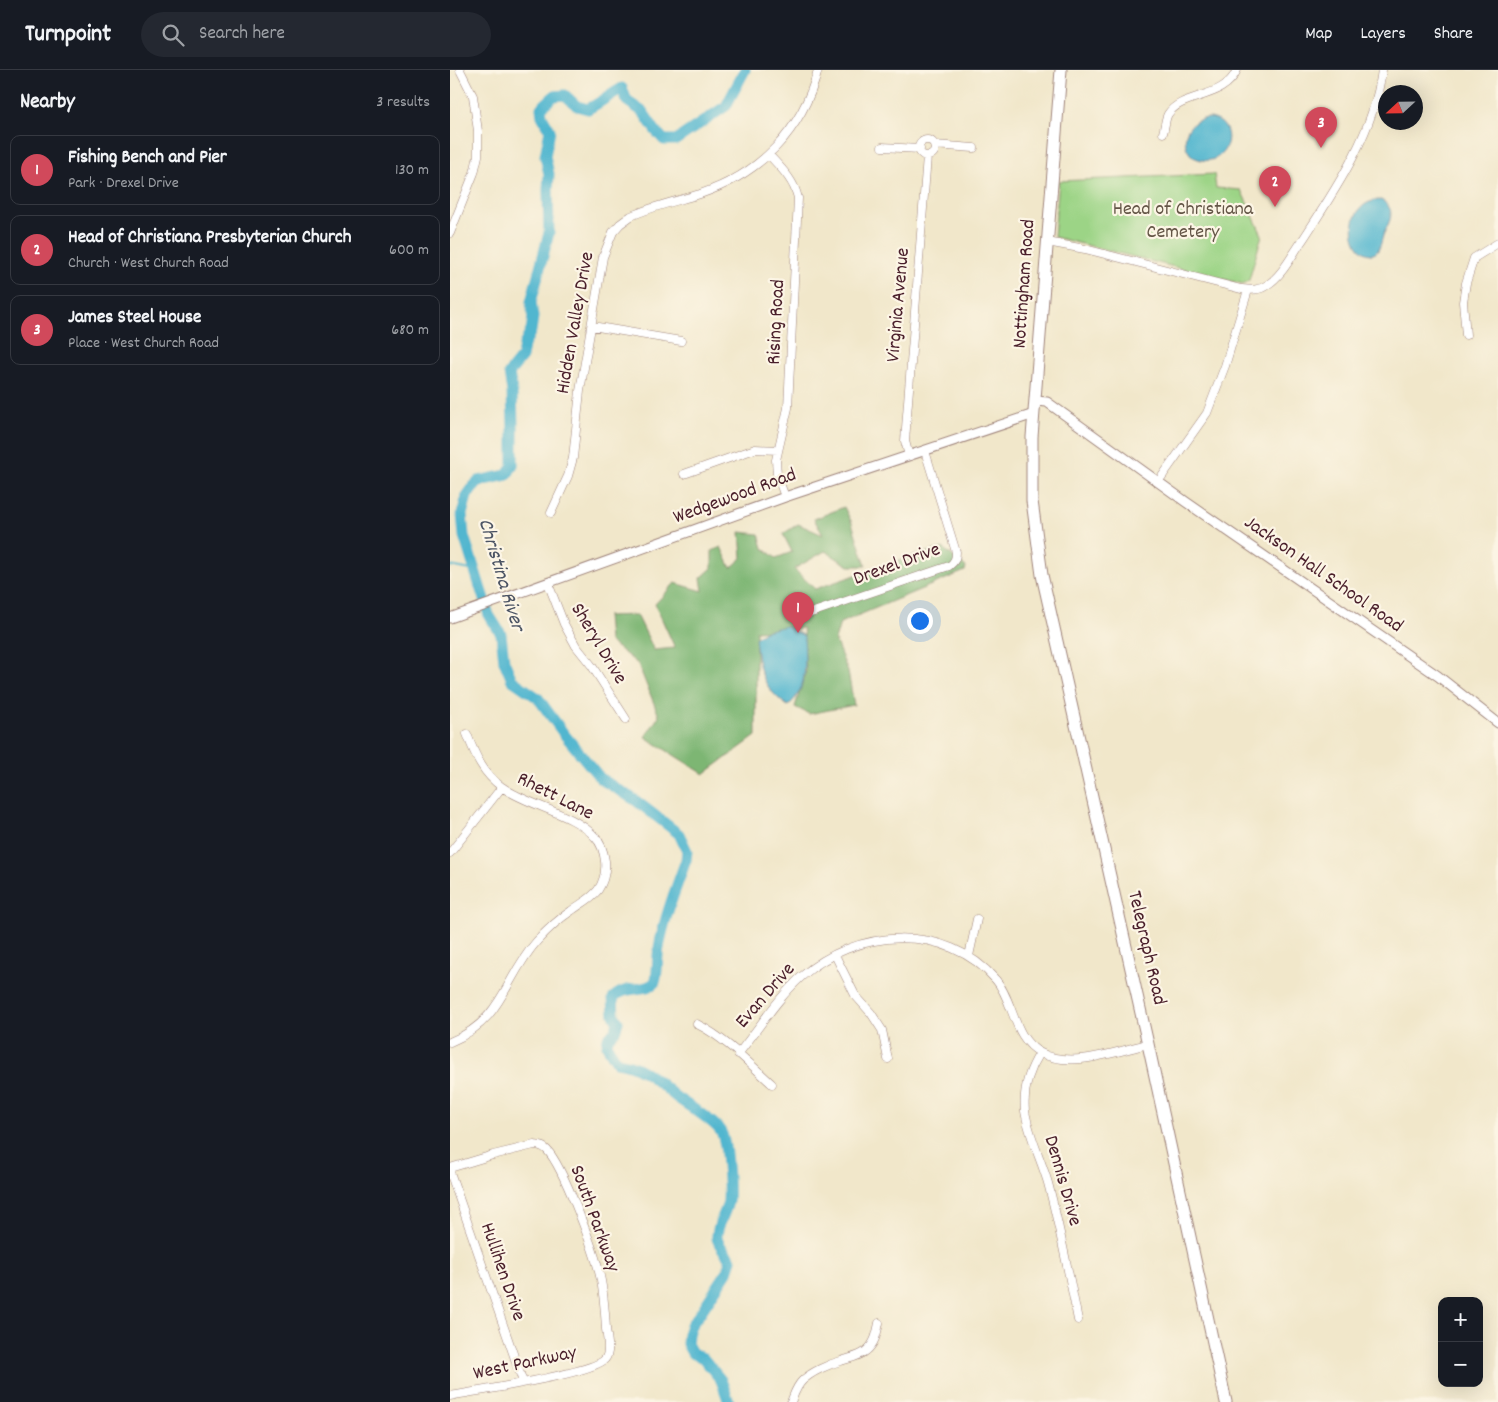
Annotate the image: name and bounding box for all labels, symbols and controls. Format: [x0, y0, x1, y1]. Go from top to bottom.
search box [141, 12, 491, 57]
text: Turnpoint [25, 18, 111, 52]
icon: search [159, 21, 187, 49]
text: Search here [199, 21, 285, 48]
text: Map [1305, 22, 1332, 47]
text: Layers [1360, 22, 1406, 47]
text: Share [1434, 22, 1473, 47]
north arrow [1378, 85, 1423, 130]
text: Nearby [20, 88, 75, 118]
text: 3 results [376, 91, 430, 114]
pin: 3 [1305, 107, 1337, 148]
text: Fishing Bench and Pier [68, 145, 227, 172]
text: 1 [35, 159, 39, 182]
text: 130 m [395, 159, 429, 182]
pin: 2 [1259, 166, 1291, 207]
text: Park · Drexel Drive [68, 172, 179, 195]
park label: Head of Christiana Cemetery [1113, 196, 1254, 247]
street label: Nottingham Road [1007, 218, 1043, 350]
text: Head of Christiana Presbyterian Church [68, 225, 351, 252]
text: 2 [34, 239, 41, 262]
text: 600 m [389, 239, 429, 262]
street label: Virginia Avenue [880, 246, 918, 363]
street label: Hidden Valley Drive [550, 250, 602, 396]
text: Church · West Church Road [68, 252, 229, 275]
street label: Rising Road [761, 279, 793, 365]
text: James Steel House [68, 305, 201, 332]
text: 3 [33, 319, 41, 342]
text: 680 m [391, 319, 429, 342]
text: Place · West Church Road [68, 332, 219, 355]
street label: Wedgewood Road [669, 462, 801, 532]
street label: Jackson Hall School Road [1238, 510, 1408, 640]
water label: Christina River [469, 515, 532, 637]
street label: Drexel Drive [850, 536, 945, 594]
pin: 1 [782, 592, 814, 633]
street label: Sheryl Drive [563, 598, 633, 690]
your location [907, 608, 933, 634]
street label: Rhett Lane [512, 766, 598, 828]
street label: Telegraph Road [1119, 888, 1173, 1008]
street label: Evan Drive [729, 957, 803, 1035]
street label: Dennis Drive [1036, 1133, 1088, 1230]
street label: South Parkway [562, 1162, 627, 1277]
street label: Hullihen Drive [472, 1219, 532, 1325]
map controls [1438, 1297, 1483, 1387]
button: + [1438, 1297, 1483, 1342]
street label: West Parkway [471, 1339, 580, 1389]
button: − [1438, 1342, 1483, 1387]

